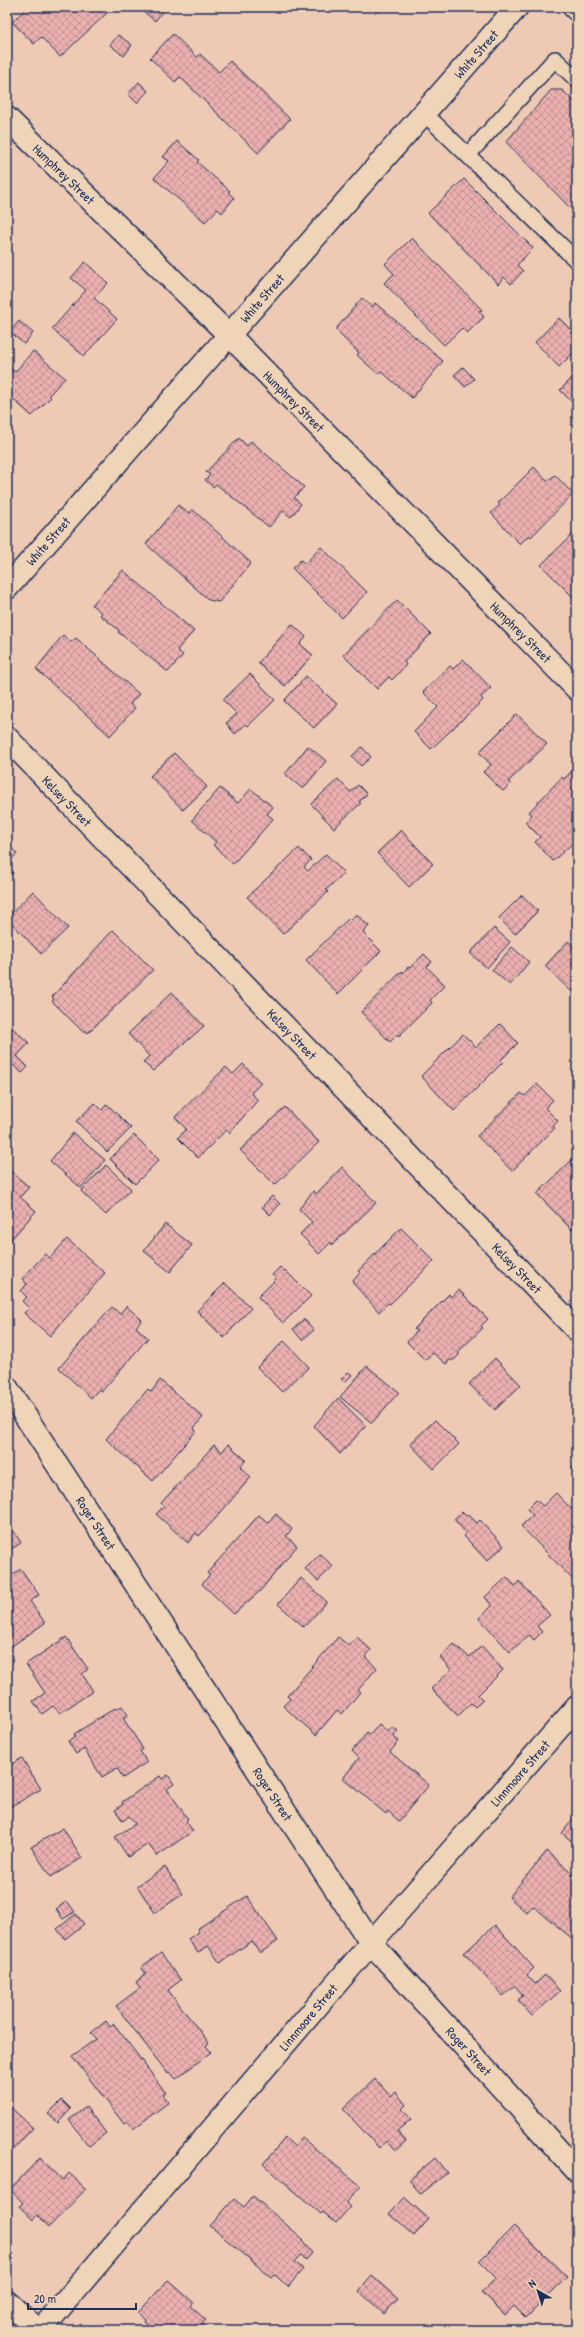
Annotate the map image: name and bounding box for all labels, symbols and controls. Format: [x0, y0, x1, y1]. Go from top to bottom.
street label: White Street [450, 25, 503, 82]
street label: Humphrey Street [29, 140, 99, 209]
street label: White Street [236, 269, 289, 326]
street label: Humphrey Street [259, 366, 329, 436]
street label: White Street [22, 512, 75, 569]
street label: Humphrey Street [486, 597, 556, 667]
street label: Kelsey Street [38, 772, 96, 831]
street label: Kelsey Street [263, 1005, 321, 1064]
street label: Kelsey Street [488, 1239, 546, 1298]
street label: Roger Street [72, 1493, 120, 1554]
street label: Linnmoore Street [486, 1736, 554, 1810]
street label: Roger Street [249, 1764, 297, 1825]
street label: Linnmoore Street [275, 1979, 342, 2054]
street label: Roger Street [442, 2023, 496, 2080]
north arrow [518, 2271, 558, 2311]
text: N [525, 2276, 538, 2291]
scale bar [28, 2285, 136, 2311]
text: 20 m [34, 2290, 56, 2307]

